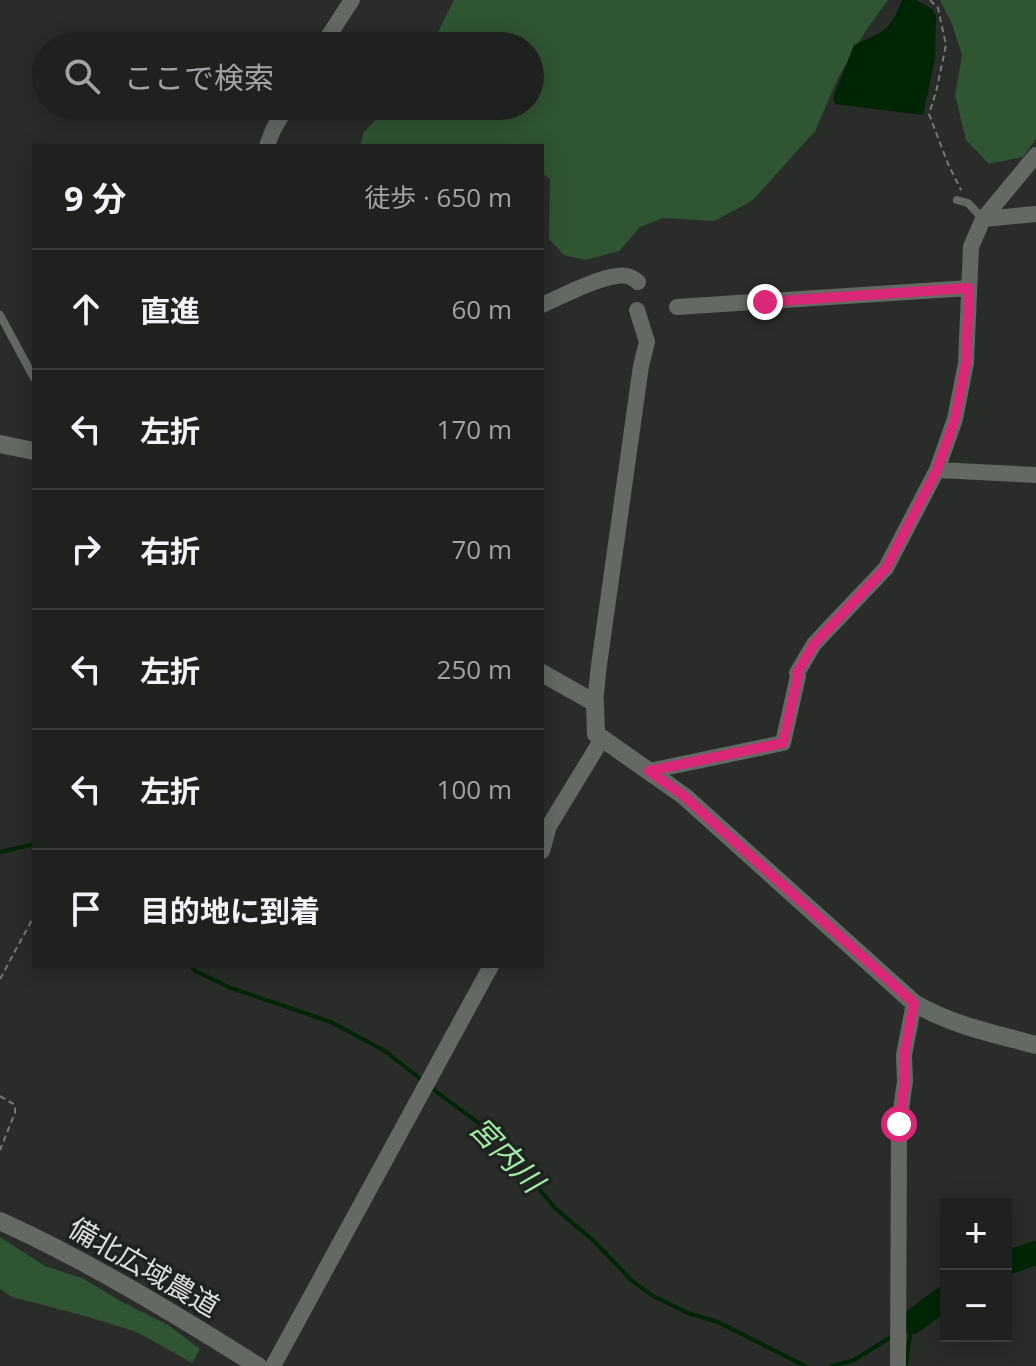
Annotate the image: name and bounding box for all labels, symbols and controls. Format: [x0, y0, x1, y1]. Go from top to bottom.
search box [32, 32, 544, 120]
icon: search [60, 54, 104, 98]
text: ここで検索 [124, 57, 274, 98]
text: 9 分 [64, 175, 126, 221]
text: 徒歩 · 650 m [364, 179, 512, 215]
route end [747, 284, 783, 320]
icon: ahead [64, 287, 108, 331]
text: 直進 [140, 290, 200, 331]
text: 60 m [451, 291, 512, 327]
icon: left [64, 407, 108, 451]
text: 左折 [140, 410, 200, 451]
text: 170 m [437, 411, 512, 447]
icon: right [64, 527, 108, 571]
text: 右折 [140, 530, 200, 571]
text: 70 m [451, 531, 512, 567]
icon: left [64, 647, 108, 691]
text: 左折 [140, 650, 200, 691]
text: 250 m [437, 651, 512, 687]
icon: left [64, 767, 108, 811]
text: 左折 [140, 770, 200, 811]
text: 100 m [437, 771, 512, 807]
icon: arrive [64, 887, 108, 931]
text: 目的地に到着 [140, 890, 320, 931]
route start [881, 1106, 917, 1142]
water label: 宮内川 [461, 1107, 555, 1203]
map controls [940, 1198, 1012, 1342]
button: + [940, 1198, 1012, 1270]
street label: 備北広域農道 [62, 1208, 227, 1325]
button: − [940, 1270, 1012, 1342]

